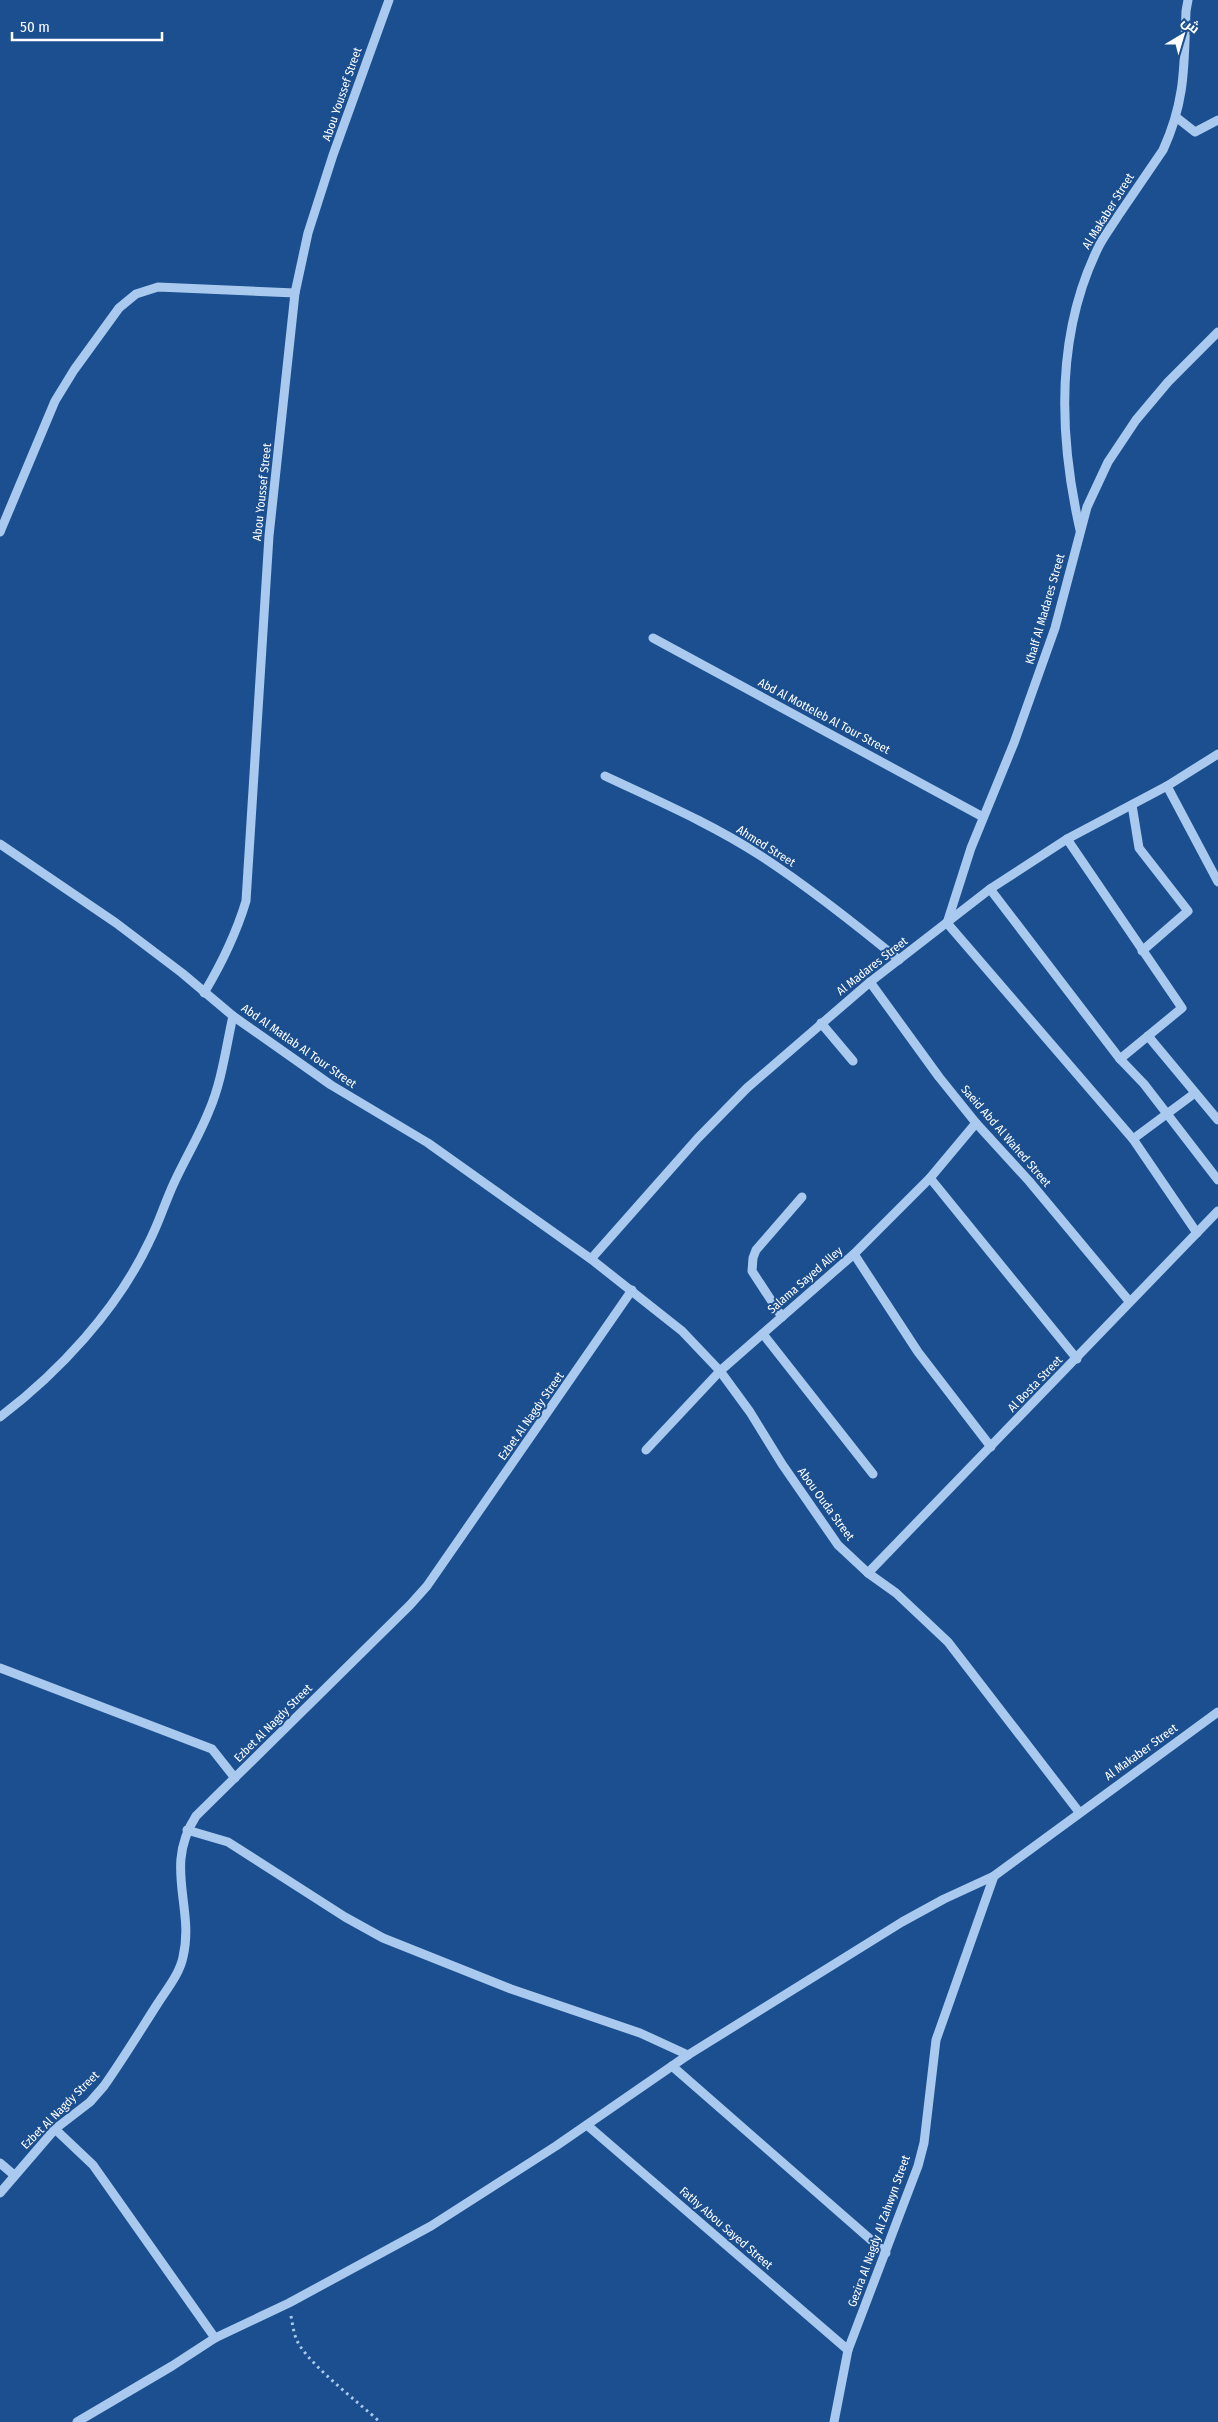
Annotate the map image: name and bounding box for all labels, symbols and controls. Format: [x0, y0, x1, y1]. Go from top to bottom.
scale bar [12, 10, 162, 42]
north arrow [1158, 10, 1208, 60]
text: ش [1178, 13, 1203, 37]
text: 50 m [20, 18, 50, 36]
street label: Abou Youssef Street [319, 45, 365, 143]
street label: Al Makaber Street [1079, 170, 1137, 252]
street label: Abou Youssef Street [250, 442, 274, 541]
street label: Khalf Al Madares Street [1023, 552, 1068, 666]
street label: Abd Al Motteleb Al Tour Street [756, 675, 892, 757]
street label: Ahmed Street [734, 822, 798, 870]
street label: Al Madares Street [834, 934, 910, 998]
street label: Abd Al Matlab Al Tour Street [239, 1001, 359, 1091]
street label: Saeid Abd Al Wahed Street [958, 1082, 1054, 1190]
street label: Salama Sayed Alley [765, 1243, 846, 1316]
street label: Al Bosta Street [1005, 1353, 1065, 1415]
street label: Ezbet Al Nagdy Street [495, 1369, 567, 1463]
street label: Abou Ouda Street [795, 1465, 857, 1543]
street label: Ezbet Al Nagdy Street [231, 1681, 315, 1765]
street label: Al Makaber Street [1102, 1721, 1180, 1783]
street label: Ezbet Al Nagdy Street [18, 2068, 102, 2152]
street label: Gezira Al Nagdy Al Zahwyn Street [845, 2153, 913, 2309]
street label: Fathy Abou Sayed Street [677, 2184, 775, 2272]

